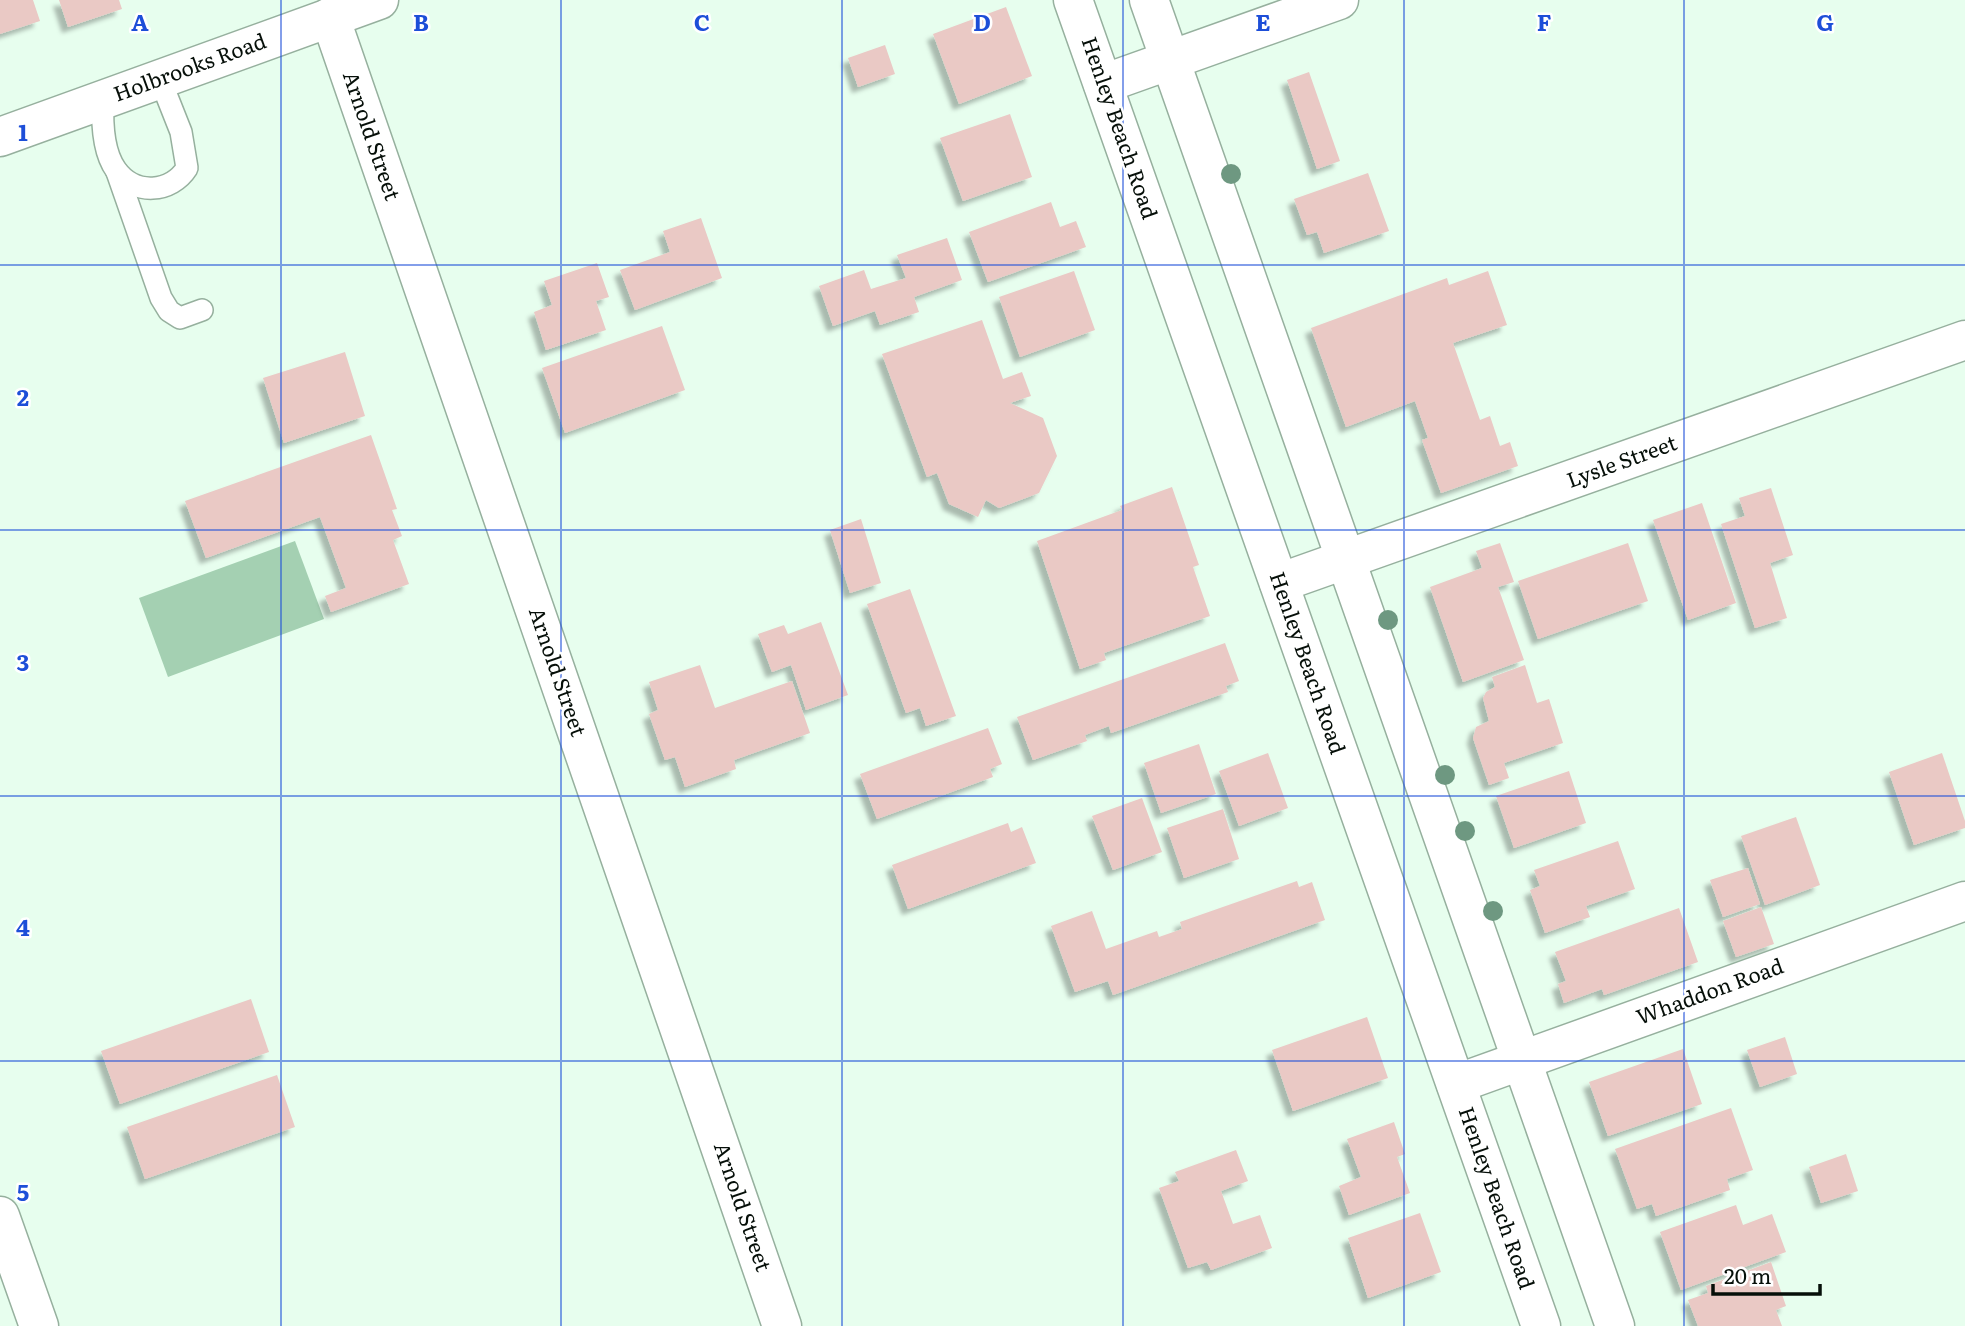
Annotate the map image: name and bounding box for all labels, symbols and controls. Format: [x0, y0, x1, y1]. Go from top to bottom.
text: A [131, 4, 149, 38]
text: B [413, 4, 429, 38]
text: C [694, 4, 710, 38]
text: D [973, 4, 991, 38]
text: E [1255, 4, 1271, 38]
text: F [1537, 4, 1552, 38]
text: G [1816, 4, 1834, 38]
street label: Holbrooks Road [108, 24, 270, 108]
street label: Henley Beach Road [1076, 32, 1167, 223]
street label: Arnold Street [337, 66, 410, 204]
text: 1 [18, 114, 28, 148]
text: 2 [17, 379, 29, 413]
street label: Lysle Street [1562, 425, 1681, 494]
street label: Henley Beach Road [1264, 567, 1355, 758]
street label: Arnold Street [523, 602, 596, 740]
text: 3 [17, 644, 29, 678]
text: 4 [16, 909, 30, 943]
street label: Whaddon Road [1631, 949, 1787, 1031]
street label: Henley Beach Road [1453, 1102, 1544, 1293]
street label: Arnold Street [708, 1137, 781, 1275]
text: 5 [17, 1174, 29, 1208]
scale bar [1713, 1252, 1820, 1296]
text: 20 m [1724, 1259, 1771, 1290]

